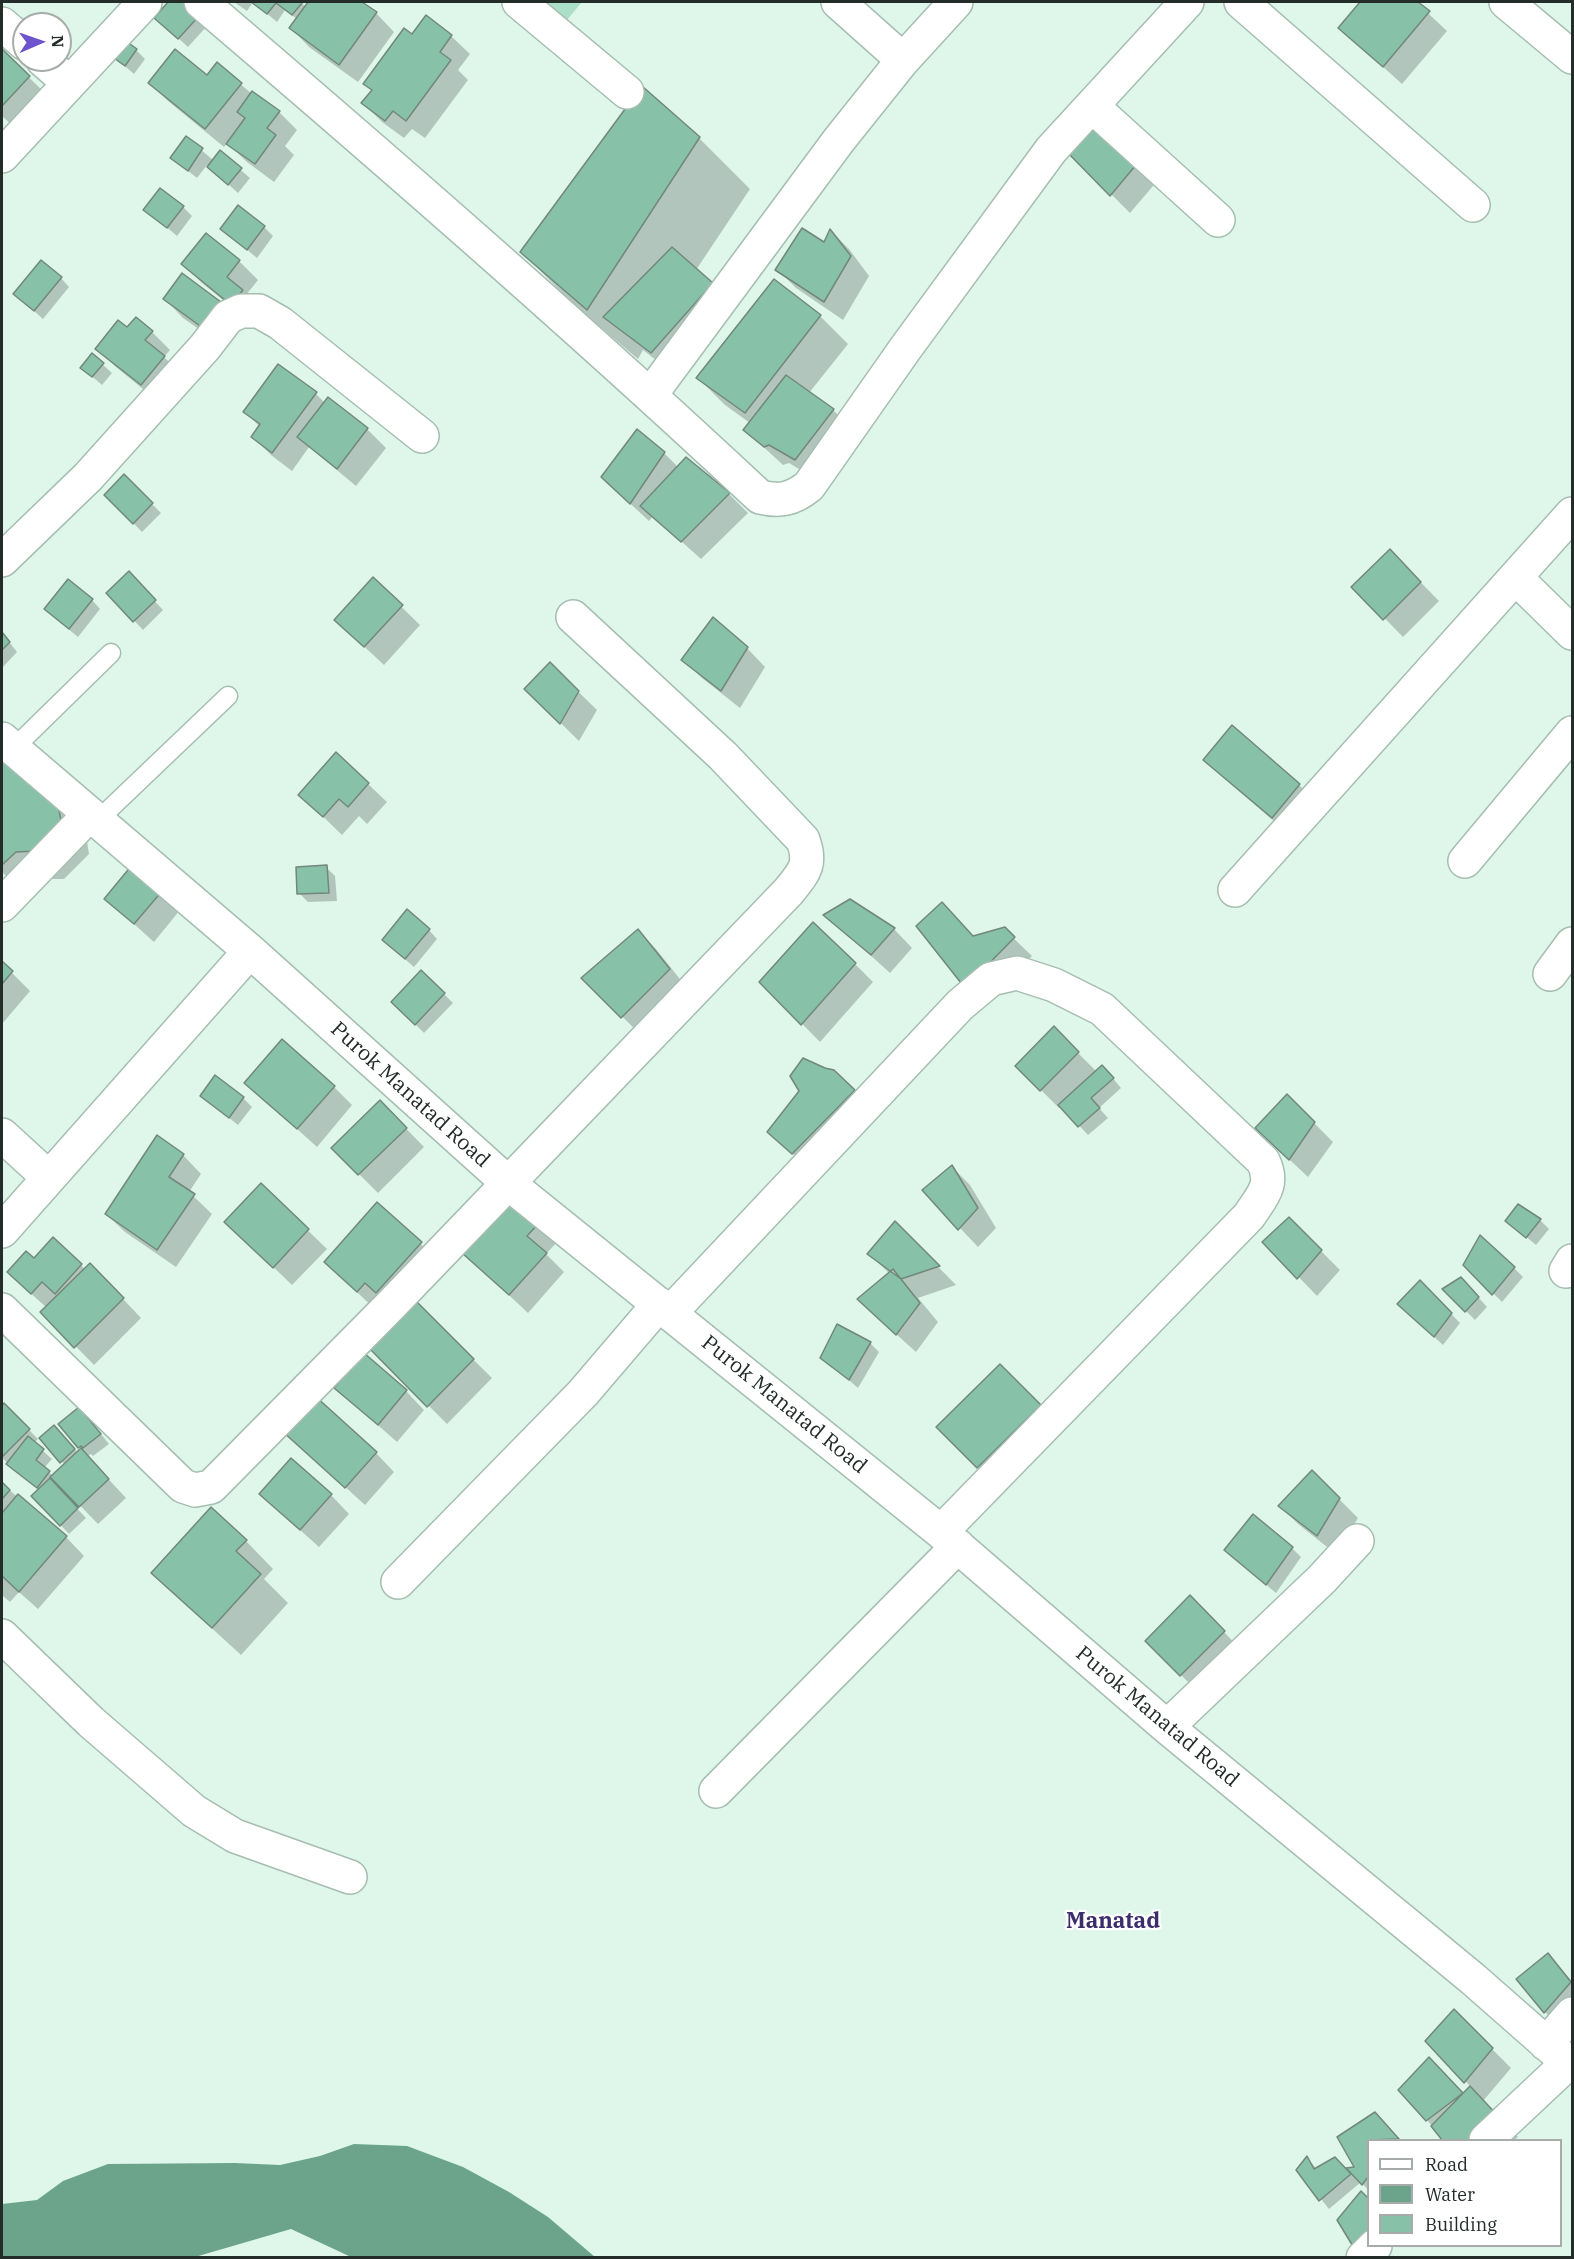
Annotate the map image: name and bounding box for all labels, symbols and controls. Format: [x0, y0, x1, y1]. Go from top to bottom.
north arrow [12, 12, 72, 72]
text: N [48, 35, 68, 48]
street label: Purok Manatad Road [325, 1017, 495, 1173]
street label: Purok Manatad Road [696, 1331, 872, 1479]
street label: Purok Manatad Road [1070, 1641, 1244, 1793]
district label: Manatad [1066, 1909, 1160, 1935]
legend [1367, 2139, 1562, 2247]
text: Road [1425, 2153, 1468, 2176]
text: Water [1425, 2183, 1475, 2206]
text: Building [1425, 2213, 1497, 2236]

